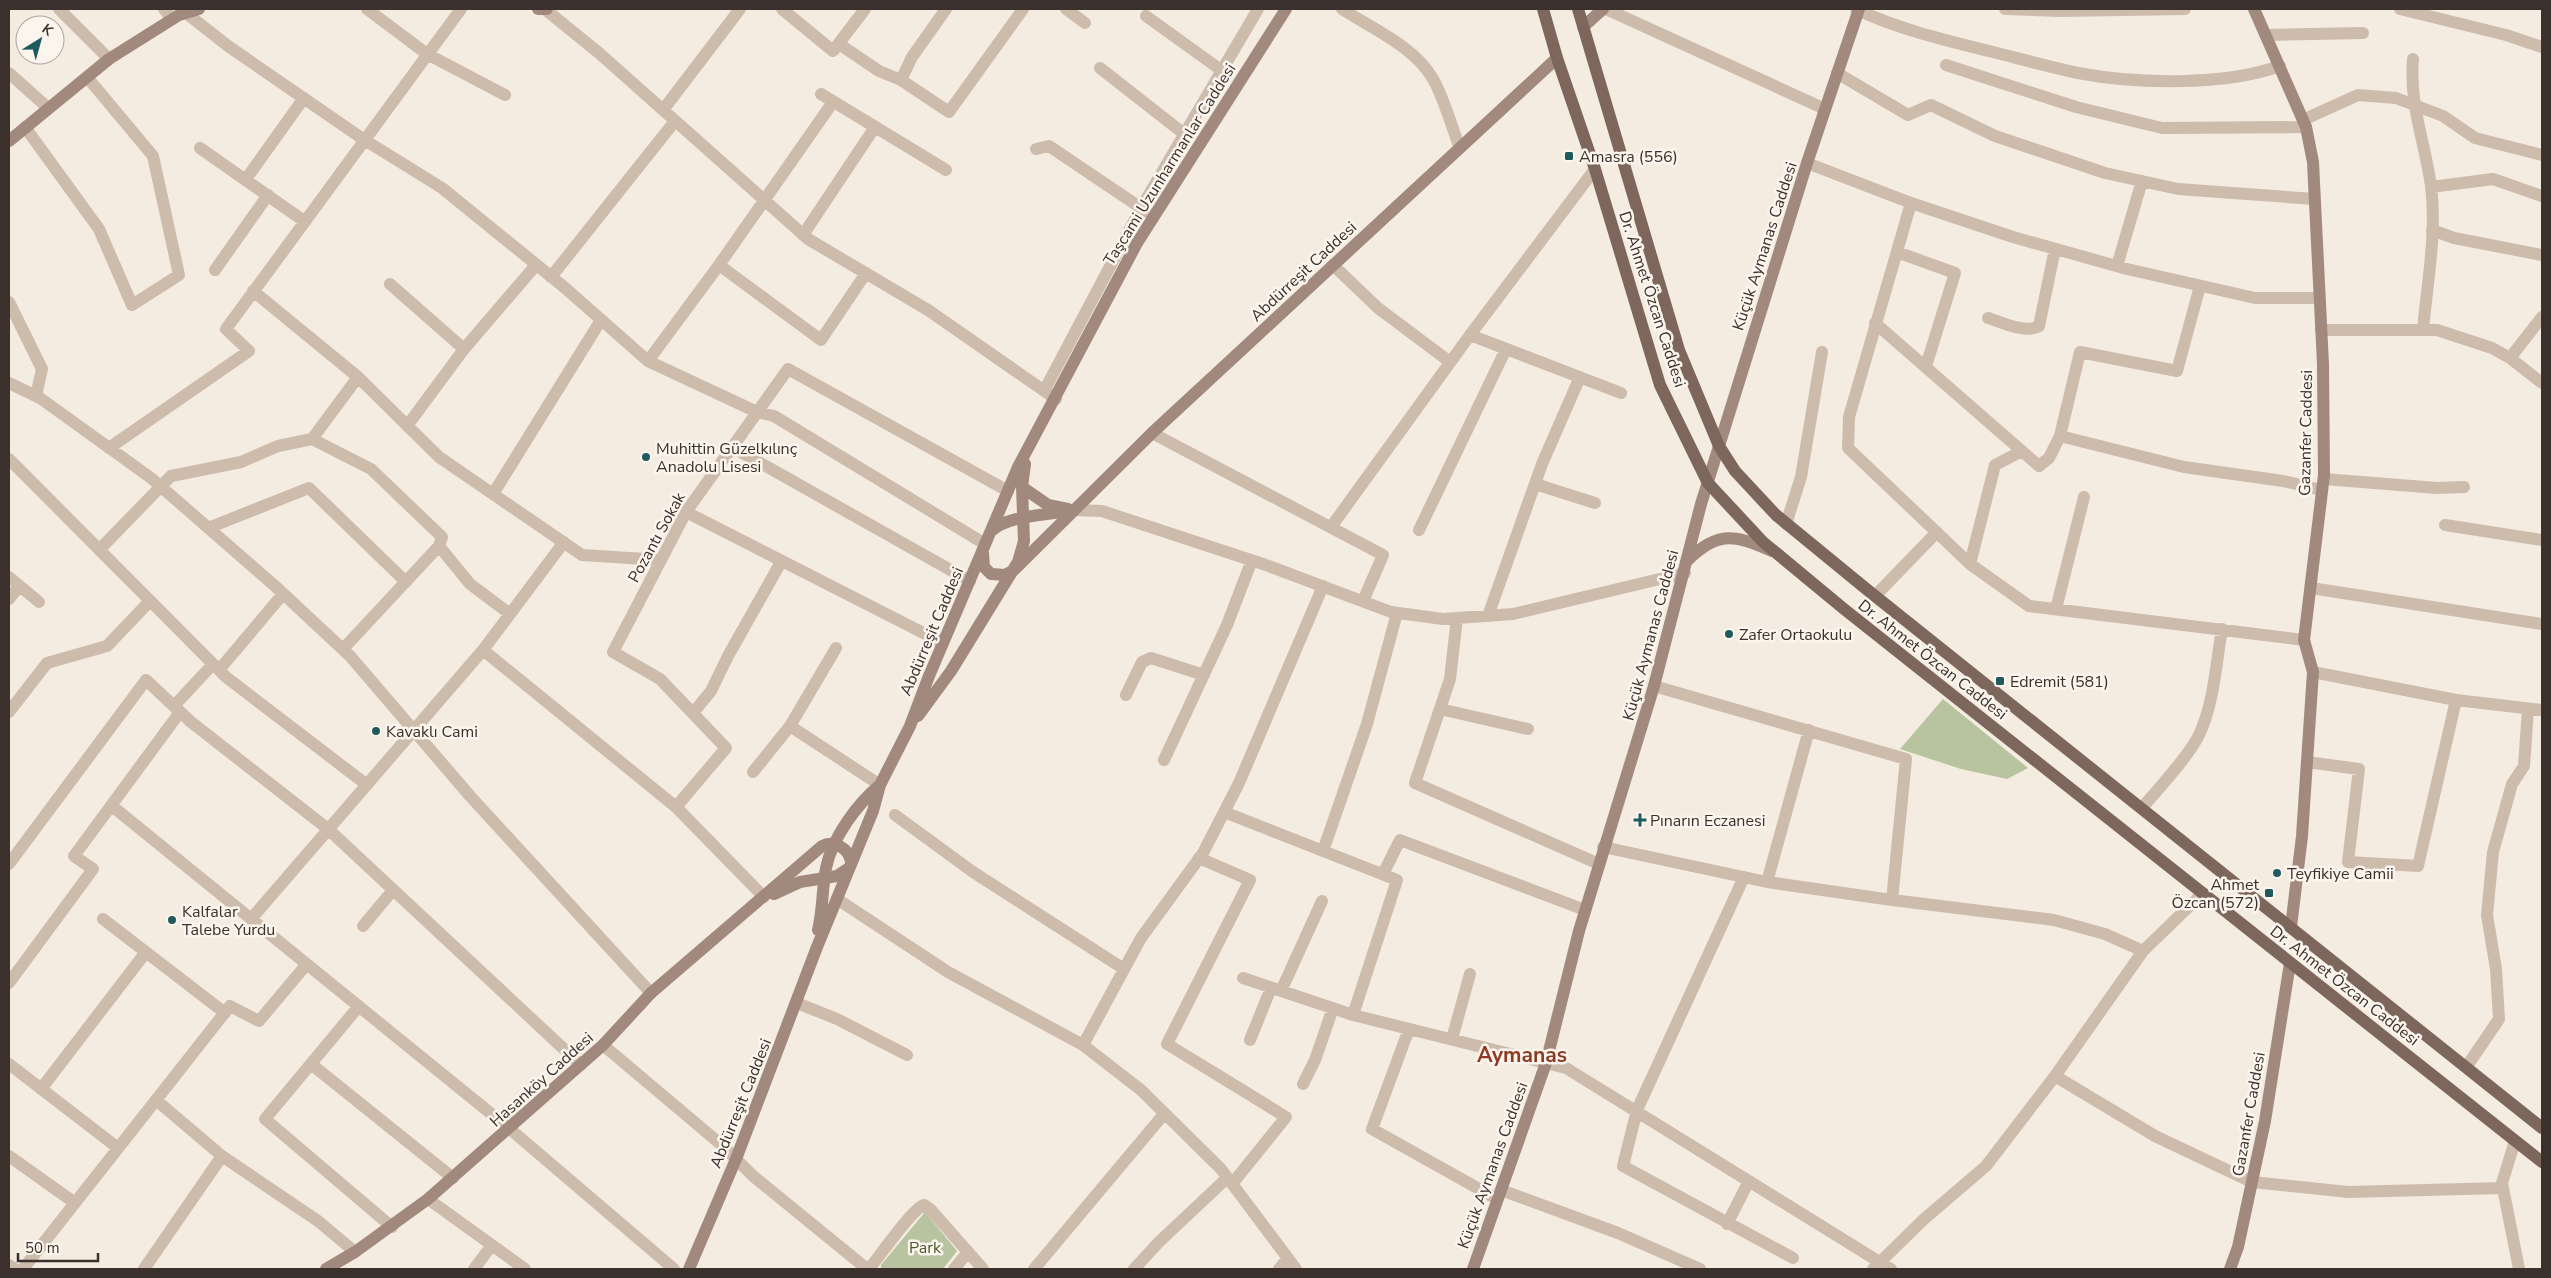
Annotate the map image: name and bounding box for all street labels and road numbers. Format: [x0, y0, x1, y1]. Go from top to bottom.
street label: Taşcami Uzunharmanlar Caddesi [1098, 59, 1241, 270]
street label: Küçük Aymanas Caddesi [1727, 159, 1803, 333]
street label: Dr. Ahmet Özcan Caddesi [1613, 209, 1691, 390]
street label: Abdürreşit Caddesi [1246, 217, 1362, 327]
street label: Gazanfer Caddesi [2294, 370, 2318, 496]
street label: Pozantı Sokak [623, 488, 691, 587]
street label: Küçük Aymanas Caddesi [1618, 547, 1684, 723]
street label: Abdürreşit Caddesi [895, 564, 969, 699]
street label: Dr. Ahmet Özcan Caddesi [1853, 595, 2012, 725]
street label: Dr. Ahmet Özcan Caddesi [2265, 921, 2424, 1051]
street label: Hasanköy Caddesi [485, 1027, 598, 1132]
street label: Abdürreşit Caddesi [705, 1035, 777, 1171]
street label: Gazanfer Caddesi [2227, 1050, 2271, 1178]
street label: Küçük Aymanas Caddesi [1453, 1079, 1533, 1252]

